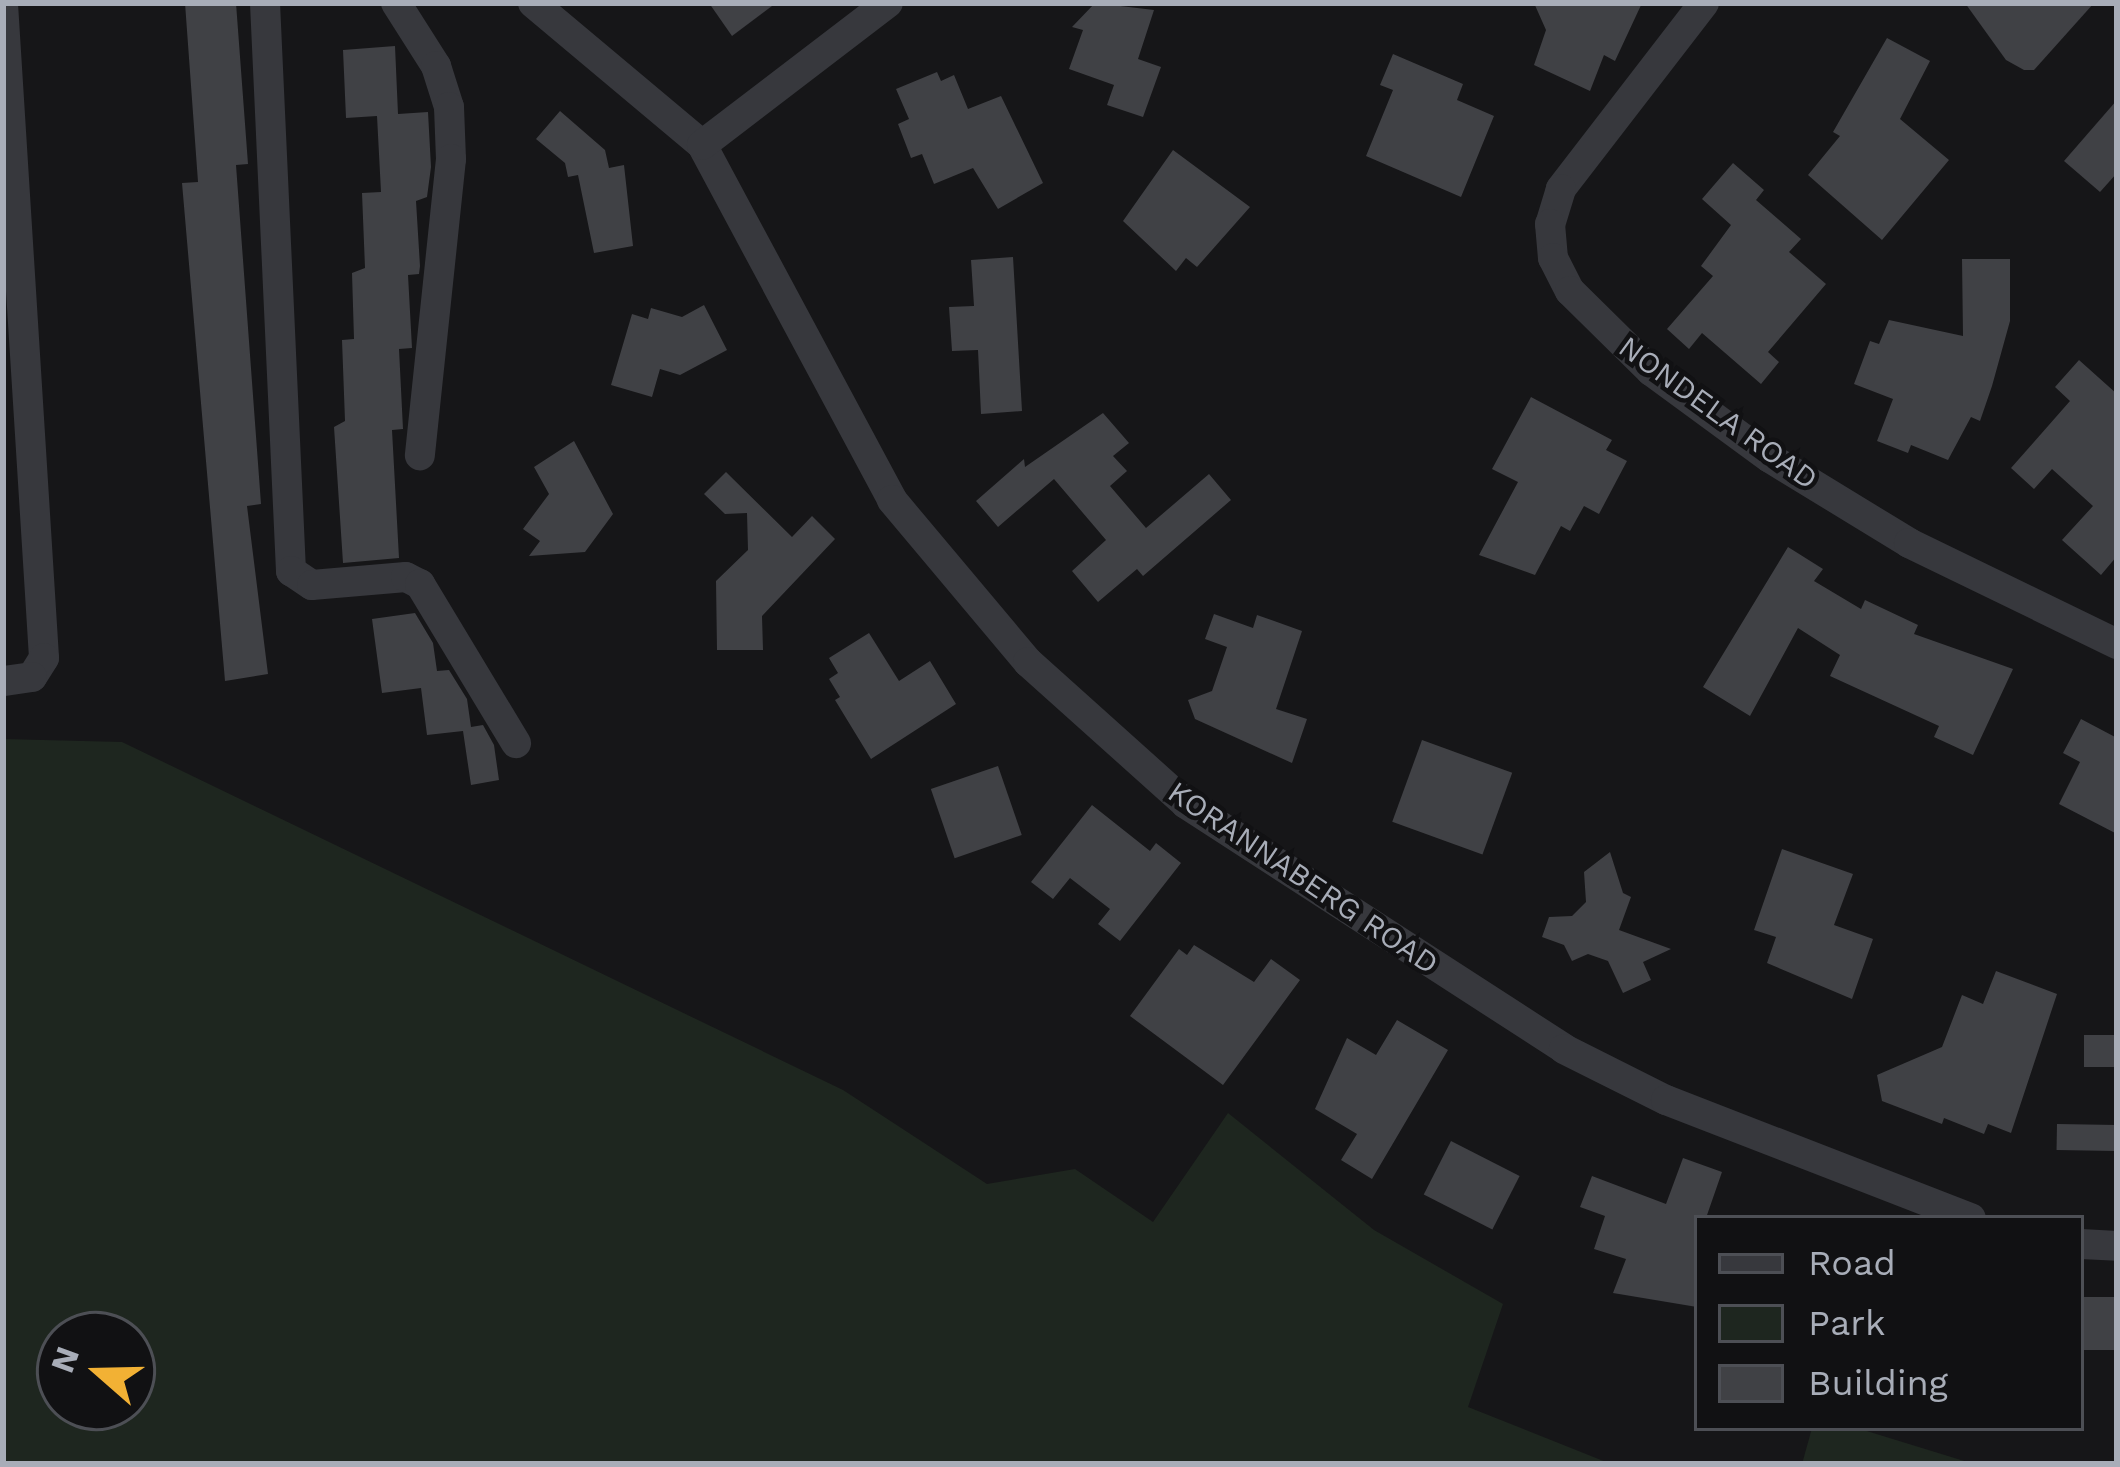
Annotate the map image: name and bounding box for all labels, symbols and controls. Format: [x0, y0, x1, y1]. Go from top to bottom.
street label: NONDELA ROAD [1611, 328, 1825, 498]
street label: KORANNABERG ROAD [1161, 774, 1445, 982]
legend [1694, 1215, 2084, 1431]
text: Road [1808, 1242, 1896, 1284]
text: Park [1808, 1302, 1885, 1344]
north arrow [36, 1311, 156, 1431]
text: N [42, 1341, 87, 1378]
text: Building [1808, 1362, 1948, 1404]

